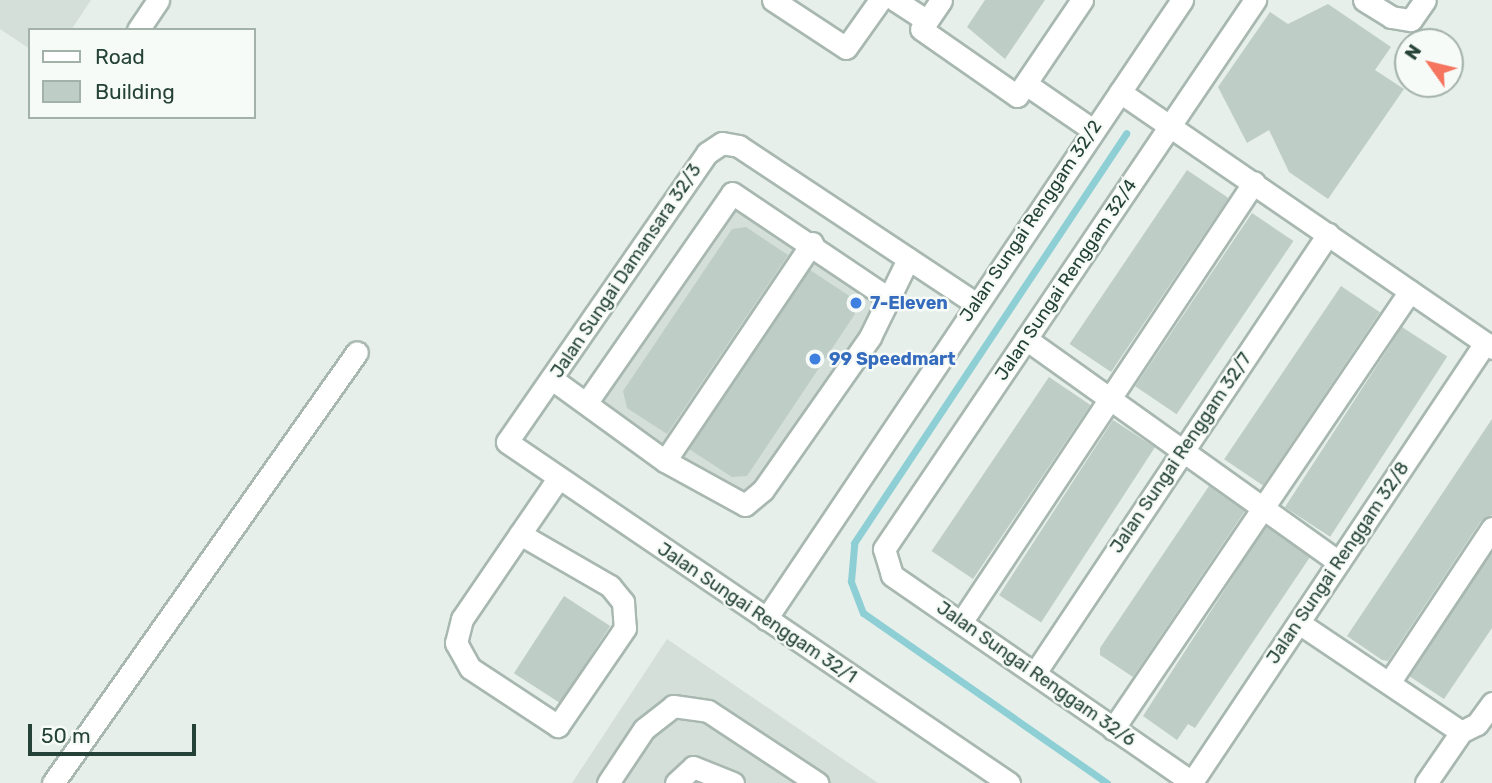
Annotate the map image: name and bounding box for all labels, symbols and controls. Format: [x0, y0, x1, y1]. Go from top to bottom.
legend [28, 28, 256, 119]
north arrow [1394, 28, 1464, 98]
text: N [1399, 40, 1426, 64]
text: Road [95, 44, 145, 69]
text: Building [95, 79, 175, 104]
street label: Jalan Sungai Renggam 32/2 [955, 116, 1107, 326]
street label: Jalan Sungai Damansara 32/3 [546, 160, 706, 382]
street label: Jalan Sungai Renggam 32/4 [990, 175, 1142, 385]
place label: 7-Eleven [870, 292, 948, 314]
marker: 7-Eleven [848, 295, 864, 311]
place label: 99 Speedmart [829, 348, 956, 370]
street label: Jalan Sungai Renggam 32/7 [1106, 349, 1256, 557]
marker: 99 Speedmart [807, 351, 823, 367]
street label: Jalan Sungai Renggam 32/8 [1262, 458, 1414, 668]
street label: Jalan Sungai Renggam 32/1 [653, 538, 861, 688]
street label: Jalan Sungai Renggam 32/6 [932, 597, 1140, 751]
scale bar [32, 710, 200, 754]
text: 50 m [41, 723, 91, 748]

